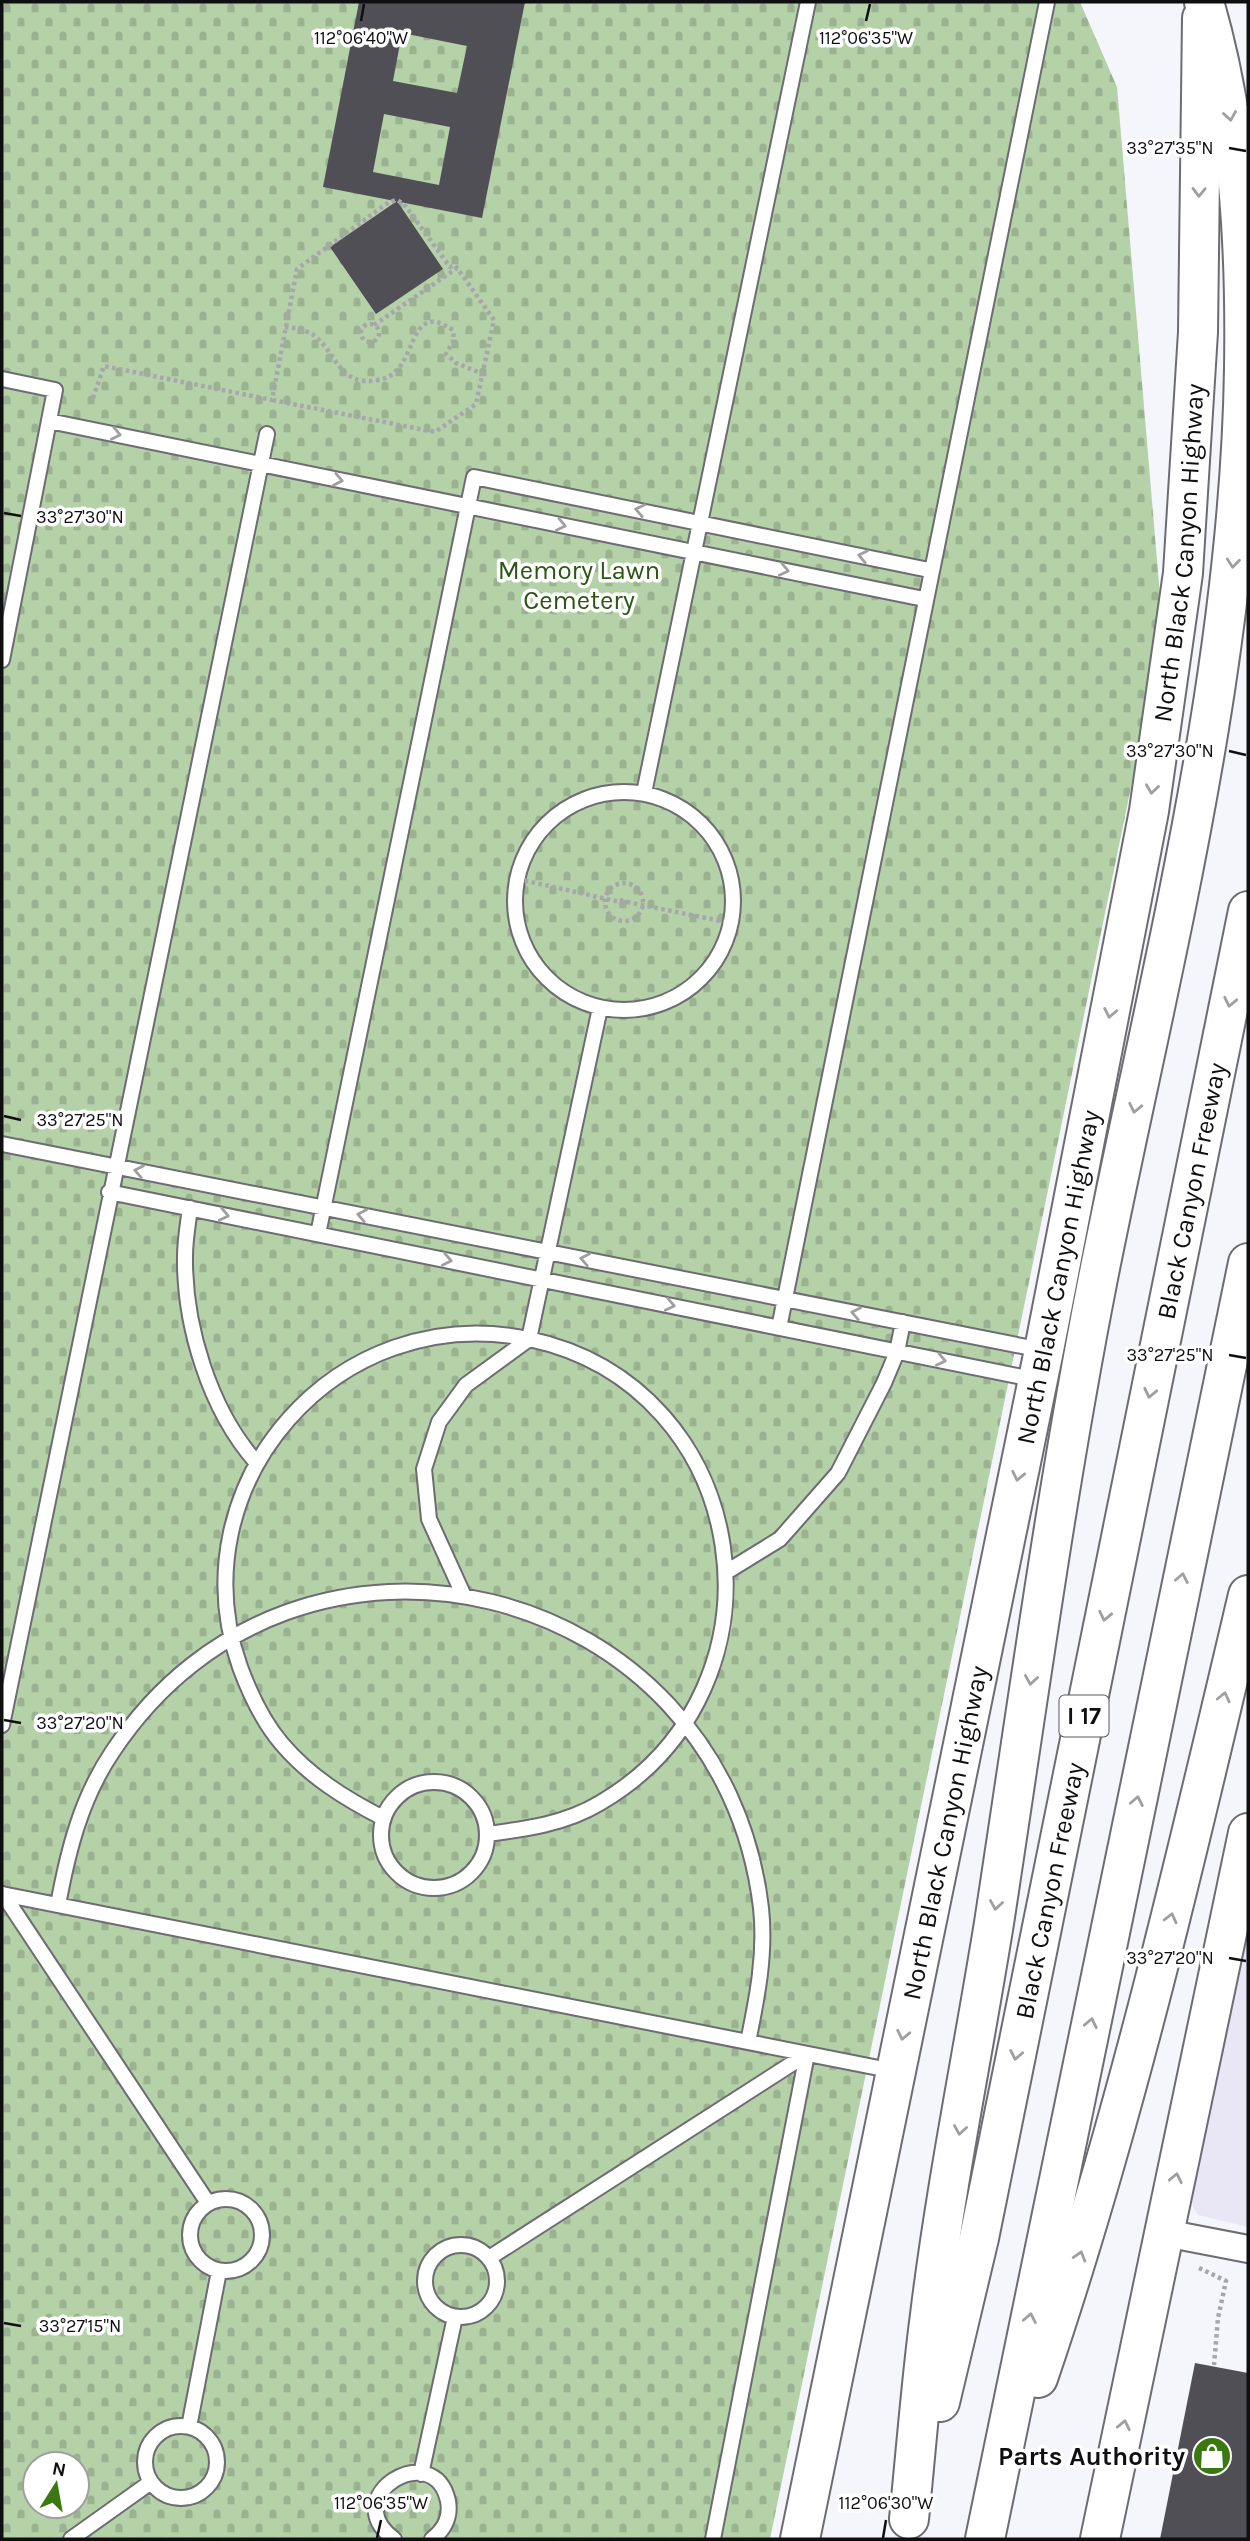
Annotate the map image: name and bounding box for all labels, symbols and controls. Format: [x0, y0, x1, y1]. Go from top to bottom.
text: 112°06'40"W [314, 27, 408, 49]
text: 112°06'35"W [819, 27, 913, 49]
one-way arrow [1222, 110, 1237, 122]
text: 33°27'35"N [1126, 137, 1214, 159]
one-way arrow [1191, 188, 1207, 198]
street label: North Black Canyon Highway [1147, 383, 1211, 724]
one-way arrow [110, 426, 122, 441]
one-way arrow [332, 471, 344, 486]
one-way arrow [634, 504, 646, 519]
text: 33°27'30"N [36, 506, 124, 528]
one-way arrow [555, 516, 567, 531]
one-way arrow [857, 550, 869, 565]
park label: Memory Lawn Cemetery [498, 555, 660, 616]
one-way arrow [1226, 557, 1241, 568]
one-way arrow [778, 562, 790, 577]
text: 33°27'30"N [1126, 740, 1214, 762]
one-way arrow [1145, 784, 1160, 795]
one-way arrow [1223, 996, 1238, 1008]
one-way arrow [1103, 1007, 1118, 1019]
street label: Black Canyon Freeway [1151, 1060, 1233, 1322]
one-way arrow [1128, 1102, 1143, 1114]
street label: North Black Canyon Highway [1010, 1107, 1106, 1447]
text: 33°27'25"N [36, 1109, 124, 1131]
one-way arrow [133, 1164, 145, 1179]
one-way arrow [218, 1206, 230, 1221]
one-way arrow [356, 1208, 368, 1223]
one-way arrow [441, 1252, 453, 1267]
one-way arrow [579, 1253, 591, 1268]
one-way arrow [664, 1297, 676, 1312]
one-way arrow [850, 1306, 862, 1321]
text: 33°27'25"N [1126, 1344, 1214, 1366]
one-way arrow [935, 1352, 947, 1367]
one-way arrow [1144, 1387, 1159, 1399]
one-way arrow [1011, 1470, 1026, 1482]
one-way arrow [1174, 1572, 1189, 1584]
one-way arrow [1098, 1610, 1113, 1622]
street label: North Black Canyon Highway [896, 1663, 995, 2003]
one-way arrow [1024, 1674, 1039, 1686]
one-way arrow [1216, 1691, 1230, 1703]
road number: I 17 [1060, 1696, 1108, 1736]
text: 33°27'20"N [36, 1712, 124, 1734]
street label: Black Canyon Freeway [1009, 1760, 1091, 2022]
one-way arrow [1129, 1795, 1144, 1807]
one-way arrow [989, 1899, 1004, 1911]
one-way arrow [1163, 1912, 1177, 1924]
text: 33°27'20"N [1126, 1947, 1214, 1969]
one-way arrow [1083, 2017, 1098, 2029]
one-way arrow [896, 2029, 911, 2041]
one-way arrow [1009, 2049, 1024, 2061]
one-way arrow [953, 2124, 968, 2136]
one-way arrow [1168, 2172, 1183, 2184]
one-way arrow [1071, 2250, 1086, 2262]
one-way arrow [1021, 2312, 1036, 2324]
text: 33°27'15"N [39, 2315, 121, 2337]
one-way arrow [1116, 2419, 1131, 2431]
shop icon: Parts Authority [1191, 2435, 1233, 2477]
place label: Parts Authority [998, 2441, 1185, 2472]
north arrow [21, 2450, 91, 2520]
text: N [50, 2457, 68, 2481]
text: 112°06'35"W [334, 2492, 428, 2514]
text: 112°06'30"W [839, 2492, 933, 2514]

